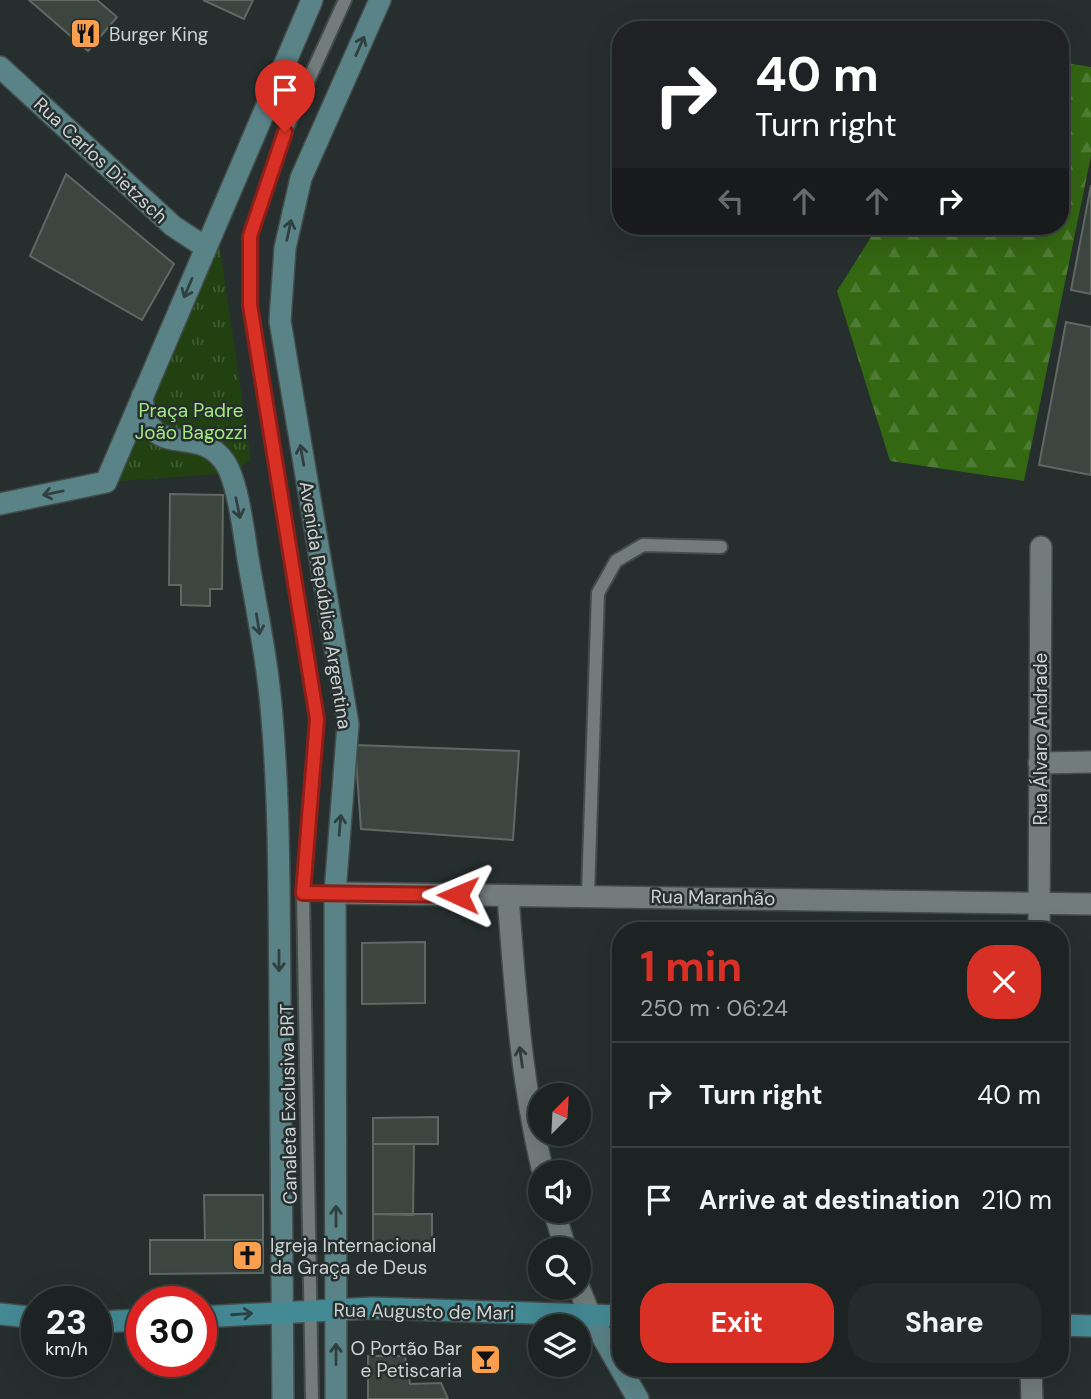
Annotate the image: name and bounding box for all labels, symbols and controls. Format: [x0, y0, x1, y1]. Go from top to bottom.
restaurant icon: Burger King [69, 17, 103, 51]
place label: Burger King [109, 22, 209, 47]
one-way arrow [354, 36, 367, 57]
text: 40 m [755, 42, 879, 106]
icon: right [640, 49, 731, 140]
pin [255, 60, 315, 132]
icon: arrive [266, 71, 304, 109]
street label: Rua Carlos Dietzsch [28, 92, 173, 229]
text: Turn right [755, 104, 897, 146]
icon: left [712, 182, 750, 220]
icon: ahead [785, 182, 823, 220]
icon: ahead [858, 182, 896, 220]
icon: right [931, 182, 969, 220]
one-way arrow [283, 219, 297, 242]
one-way arrow [181, 276, 194, 298]
park label: Praça Padre João Bagozzi [135, 398, 247, 445]
one-way arrow [295, 444, 309, 467]
street label: Avenida República Argentina [294, 479, 357, 731]
one-way arrow [42, 486, 65, 500]
one-way arrow [231, 496, 245, 519]
one-way arrow [252, 612, 265, 635]
street label: Rua Álvaro Andrade [1028, 653, 1053, 825]
one-way arrow [334, 815, 347, 837]
position arrow [421, 858, 495, 932]
street label: Rua Maranhão [650, 884, 776, 911]
text: 1 min [640, 939, 742, 994]
button: close [967, 945, 1041, 1019]
one-way arrow [272, 949, 286, 972]
text: 250 m · 06:24 [640, 993, 788, 1023]
street label: Canaleta Exclusiva BRT [274, 1003, 303, 1205]
one-way arrow [514, 1047, 527, 1069]
icon: right [640, 1076, 678, 1114]
text: Turn right [699, 1078, 823, 1112]
text: 40 m [977, 1078, 1041, 1112]
north arrow [528, 1083, 592, 1146]
map controls [528, 1083, 591, 1377]
button: sound [528, 1160, 591, 1223]
icon: arrive [640, 1181, 678, 1219]
text: Arrive at destination [699, 1183, 960, 1217]
text: 210 m [981, 1183, 1052, 1217]
one-way arrow [329, 1204, 343, 1227]
place label: Igreja Internacional da Graça de Deus [270, 1233, 436, 1280]
button: search [528, 1237, 591, 1300]
church icon: Igreja Internacional da Graça de Deus [230, 1239, 264, 1273]
button: Exit [640, 1283, 834, 1363]
button: Share [848, 1283, 1041, 1363]
speed limit sign: 30 [126, 1286, 217, 1377]
street label: Rua Augusto de Mari [333, 1297, 515, 1326]
text: 23 [46, 1299, 87, 1345]
one-way arrow [230, 1307, 252, 1320]
button: layers [528, 1314, 591, 1377]
place label: O Portão Bar e Petiscaria [351, 1336, 462, 1383]
text: km/h [45, 1337, 88, 1361]
one-way arrow [329, 1342, 343, 1365]
bar icon: O Portão Bar e Petiscaria [468, 1342, 502, 1376]

